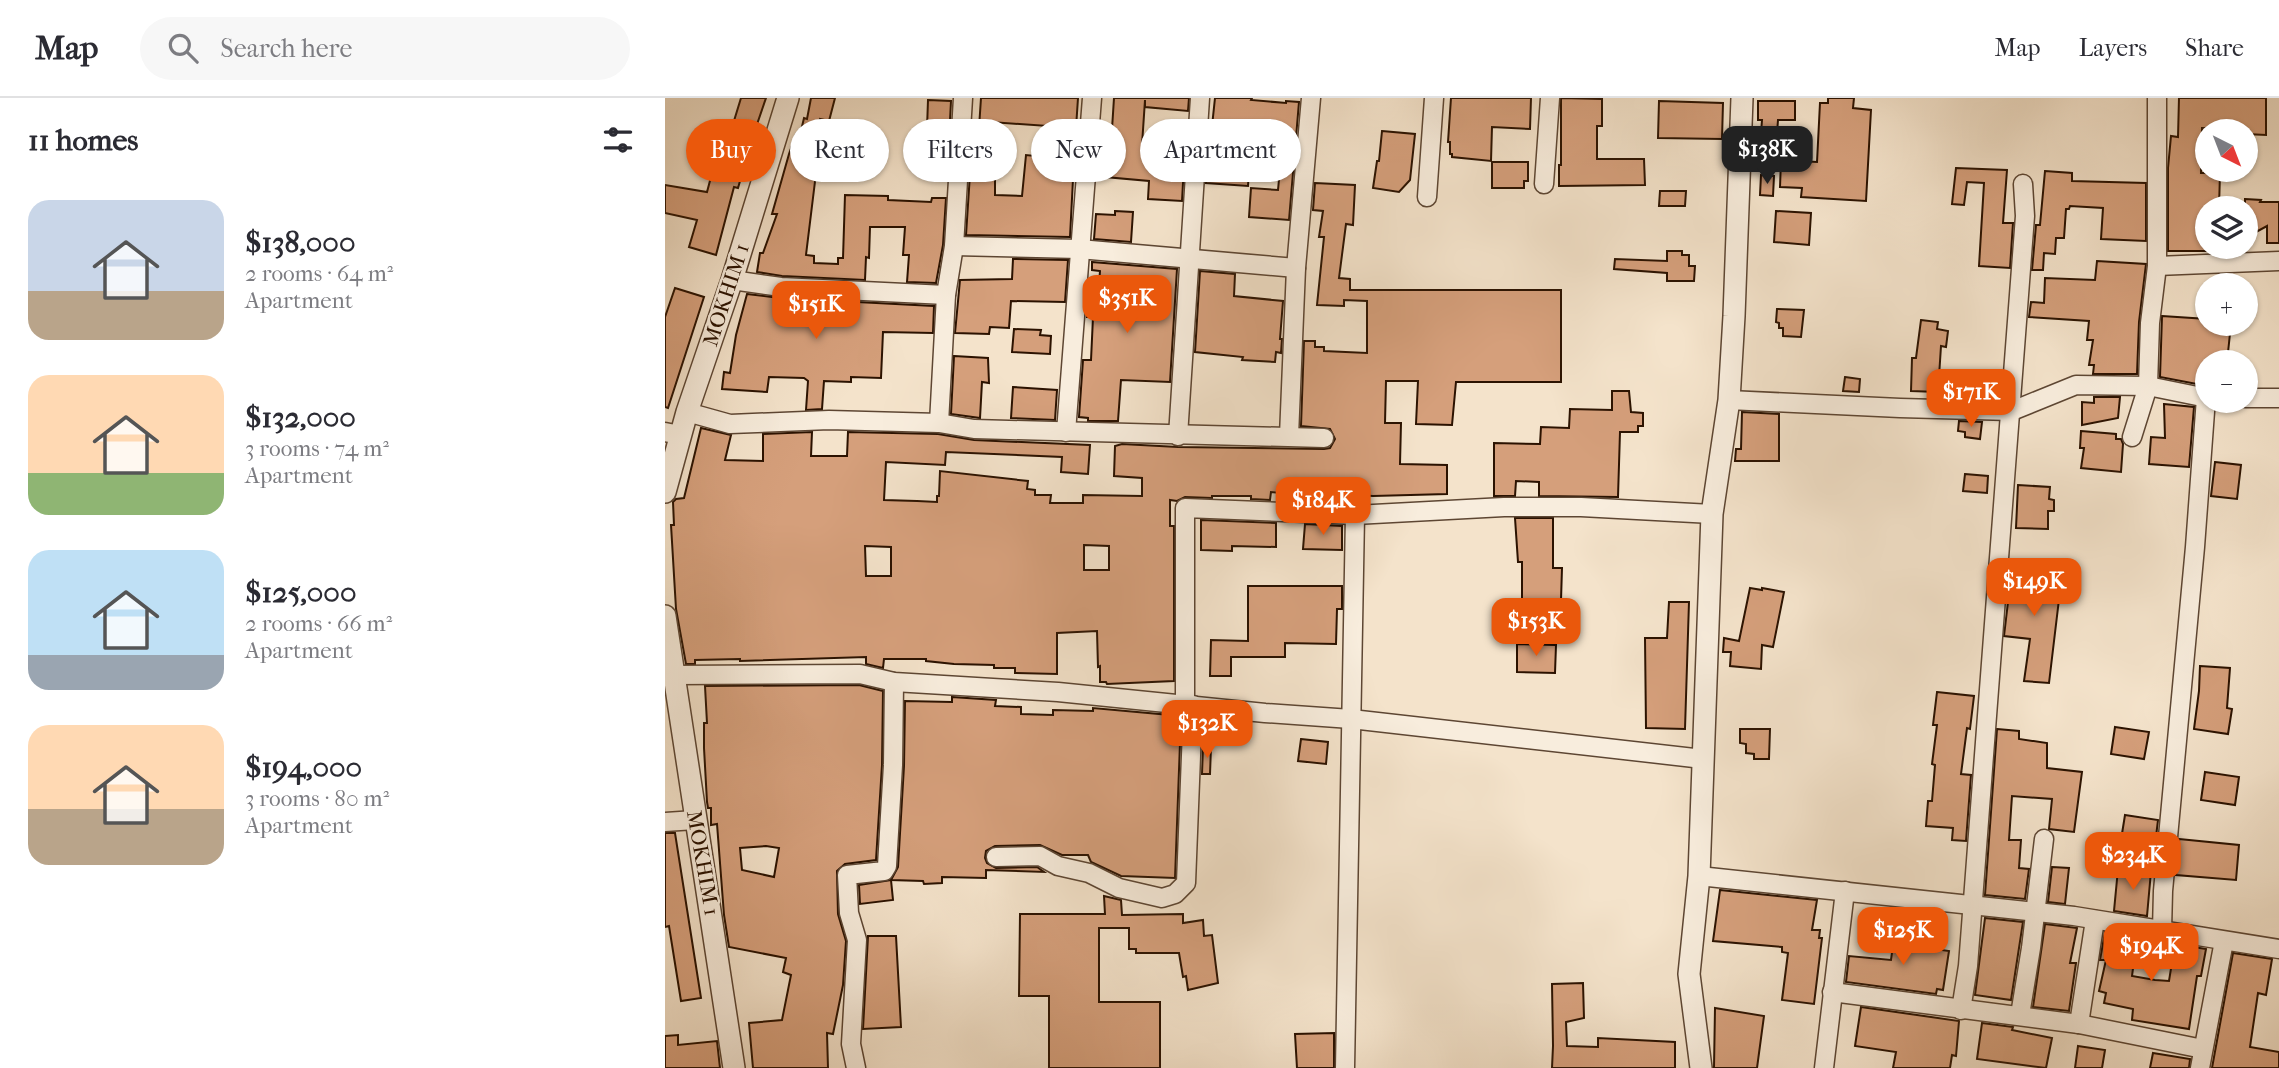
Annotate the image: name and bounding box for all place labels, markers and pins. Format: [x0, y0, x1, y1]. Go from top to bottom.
pin: $138K [1718, 126, 1816, 186]
pin: $351K [1078, 275, 1176, 335]
pin: $151K [767, 282, 865, 341]
pin: $171K [1922, 370, 2020, 429]
pin: $184K [1274, 478, 1372, 537]
pin: $149K [1985, 559, 2083, 618]
pin: $153K [1487, 598, 1585, 658]
pin: $132K [1158, 700, 1256, 760]
pin: $234K [2084, 832, 2182, 892]
pin: $125K [1854, 908, 1952, 967]
pin: $194K [2102, 924, 2200, 983]

